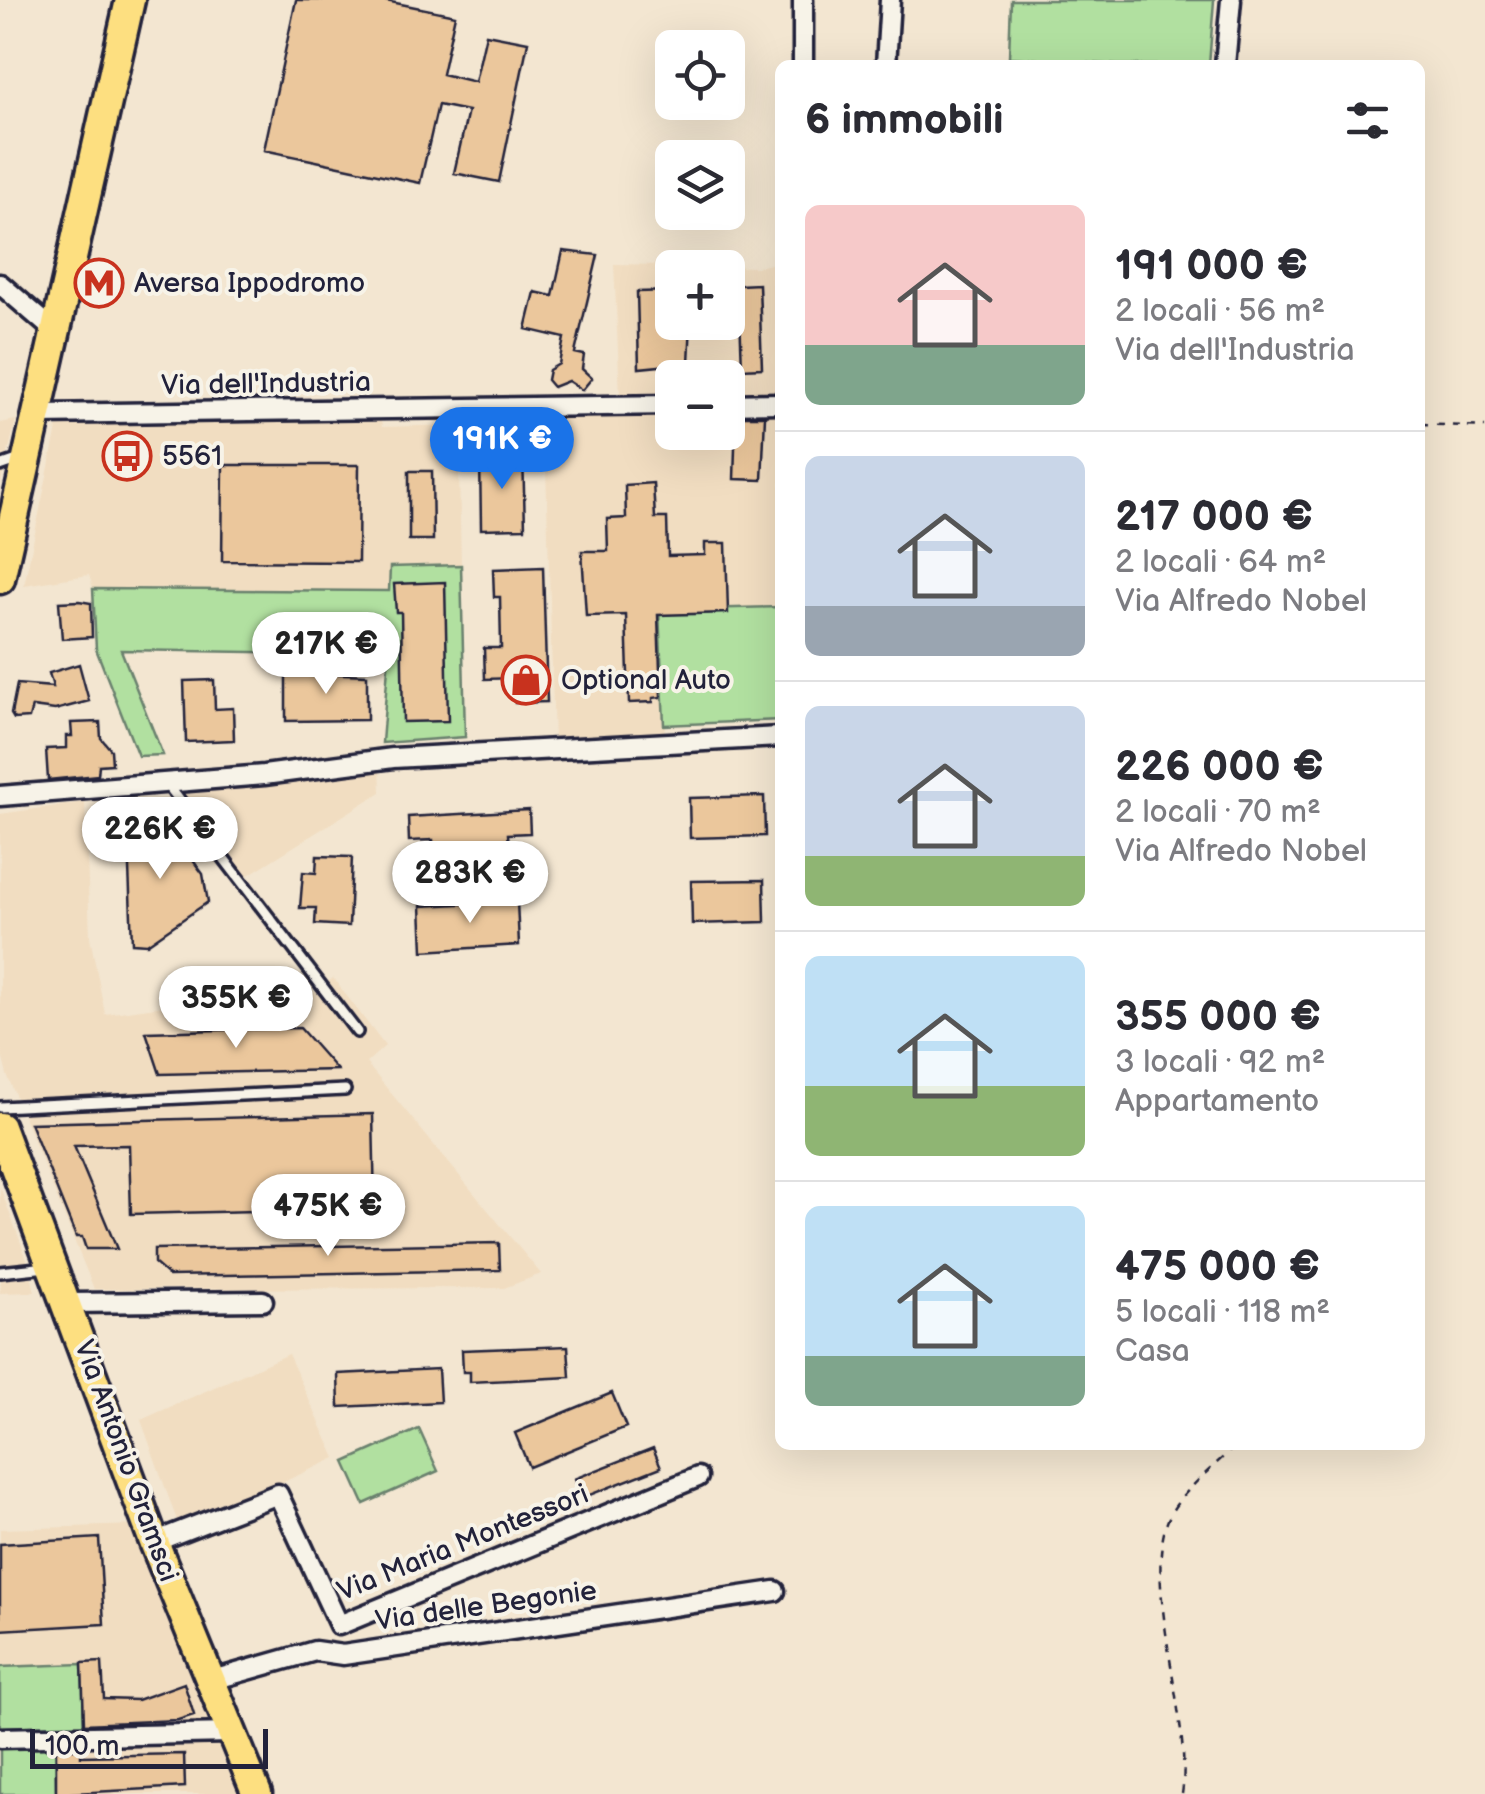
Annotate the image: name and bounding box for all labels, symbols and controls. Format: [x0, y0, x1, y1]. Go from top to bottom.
map controls [655, 30, 745, 450]
button: locate [655, 30, 745, 120]
icon: filters [1340, 93, 1395, 148]
text: 6 immobili [805, 95, 1004, 146]
button: layers [655, 140, 745, 230]
text: 191 000 € [1115, 241, 1308, 292]
icon: home [885, 245, 1005, 365]
button: + [655, 250, 745, 340]
metro station icon: Aversa Ippodromo [73, 257, 125, 309]
place label: Aversa Ippodromo [134, 267, 365, 300]
text: 2 locali · 56 m² [1115, 292, 1325, 331]
text: Via dell'Industria [1115, 331, 1355, 370]
button: − [655, 360, 745, 450]
street label: Via dell'Industria [161, 366, 371, 402]
pin: 191K € [421, 407, 583, 492]
text: 191K € [452, 420, 552, 459]
bus stop icon: 5561 [101, 430, 153, 482]
place label: 5561 [162, 440, 222, 473]
text: 217 000 € [1115, 492, 1313, 543]
icon: home [885, 496, 1005, 616]
text: 2 locali · 64 m² [1115, 543, 1326, 582]
text: Via Alfredo Nobel [1115, 582, 1367, 621]
pin: 217K € [245, 612, 407, 697]
text: 217K € [274, 625, 378, 664]
shop icon: Optional Auto [500, 654, 552, 706]
place label: Optional Auto [561, 664, 731, 697]
text: 226 000 € [1115, 742, 1324, 793]
icon: home [885, 746, 1005, 866]
text: 2 locali · 70 m² [1115, 793, 1321, 832]
pin: 226K € [79, 797, 241, 882]
text: 226K € [104, 810, 216, 849]
text: Via Alfredo Nobel [1115, 832, 1367, 871]
pin: 283K € [389, 841, 551, 926]
text: 283K € [414, 854, 526, 893]
pin: 355K € [155, 966, 317, 1051]
text: 355K € [181, 979, 291, 1018]
text: 355 000 € [1115, 992, 1321, 1043]
icon: home [885, 996, 1005, 1116]
text: 3 locali · 92 m² [1115, 1043, 1325, 1082]
text: Appartamento [1115, 1082, 1319, 1121]
pin: 475K € [247, 1174, 409, 1259]
text: 475K € [273, 1187, 383, 1226]
text: 475 000 € [1115, 1242, 1320, 1293]
icon: home [885, 1246, 1005, 1366]
text: 5 locali · 118 m² [1115, 1293, 1330, 1332]
text: Casa [1115, 1332, 1190, 1371]
street label: Via Antonio Gramsci [67, 1336, 185, 1586]
street label: Via Maria Montessori [333, 1478, 593, 1608]
street label: Via delle Begonie [373, 1574, 599, 1638]
scale bar [30, 1724, 268, 1768]
text: 100 m [45, 1730, 119, 1763]

